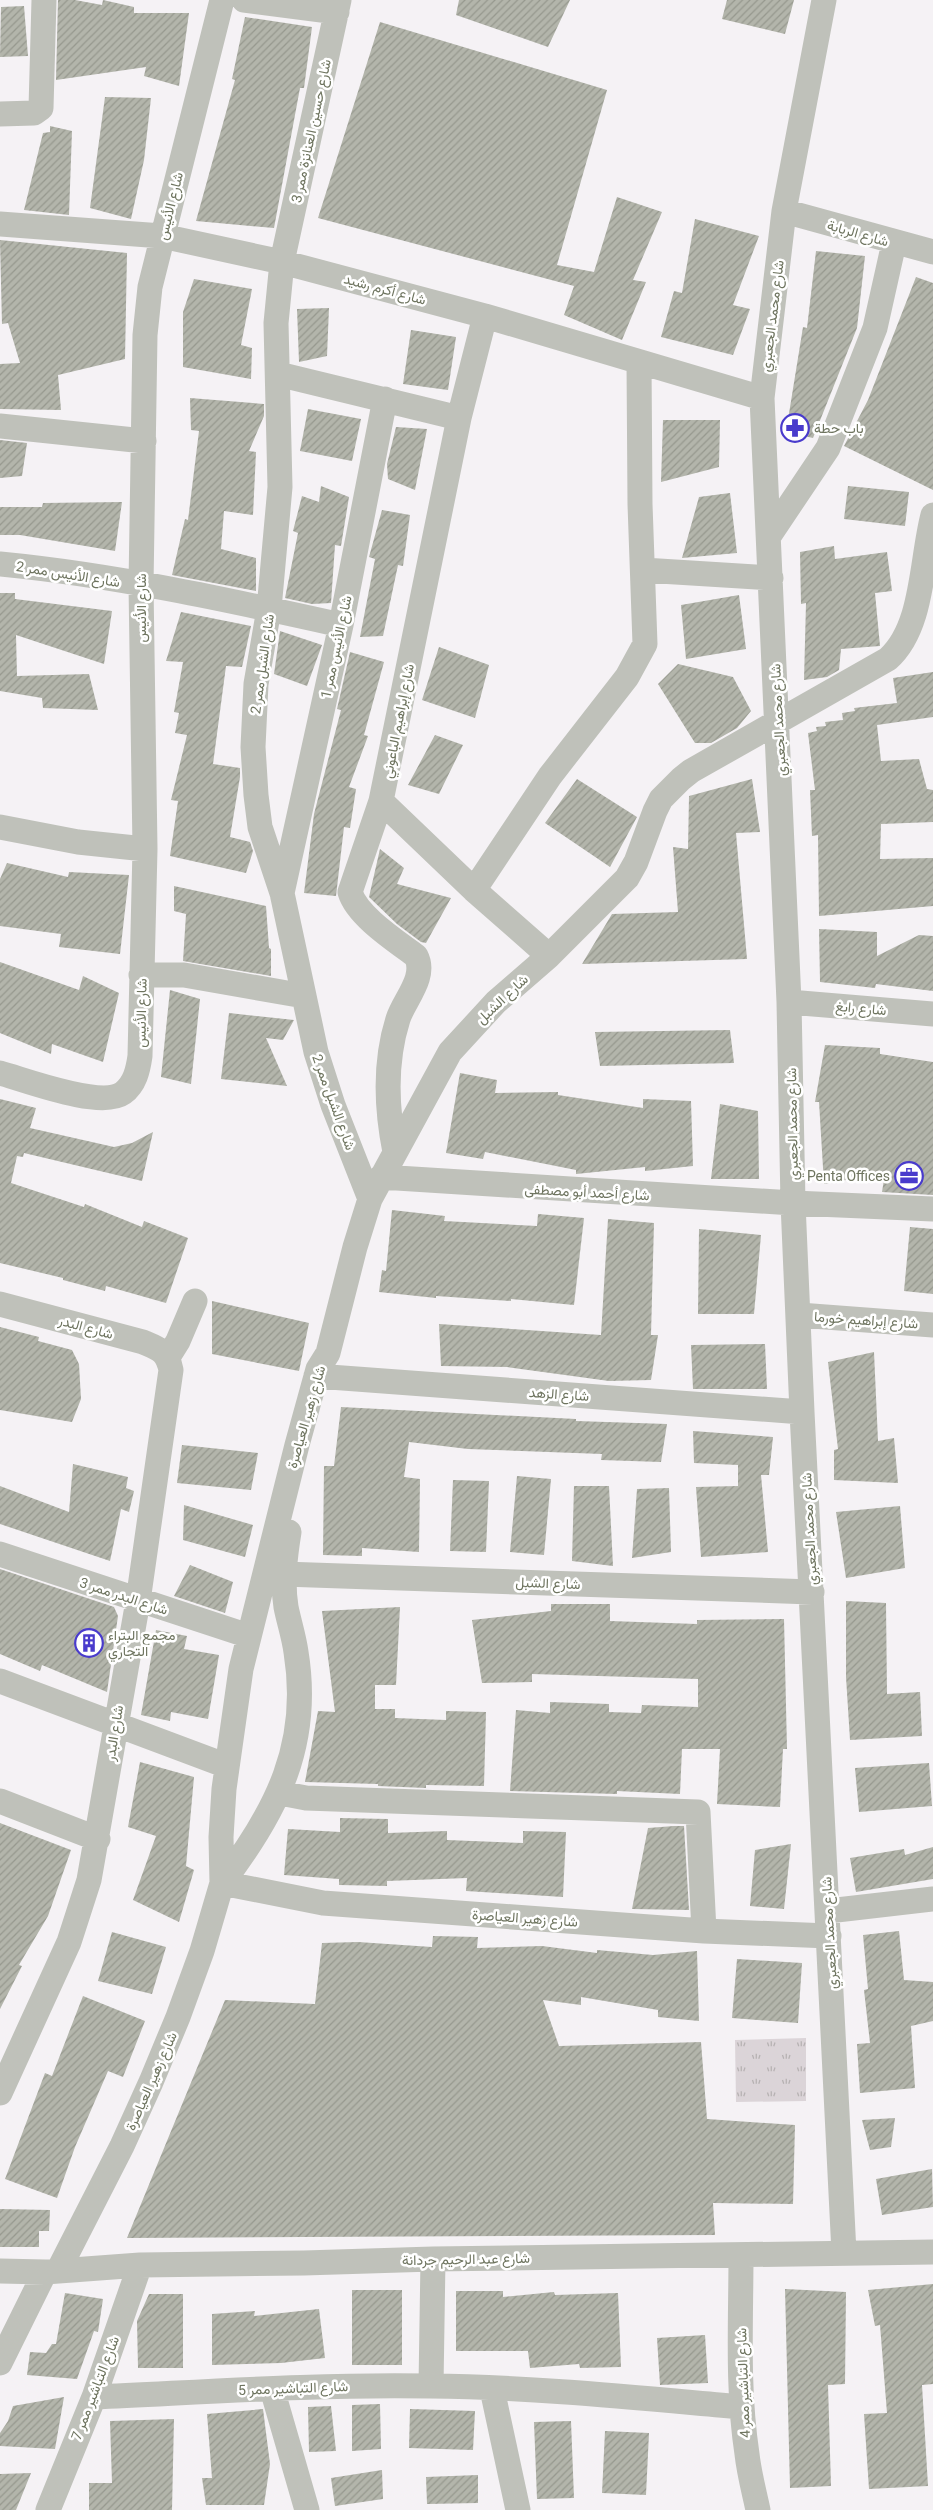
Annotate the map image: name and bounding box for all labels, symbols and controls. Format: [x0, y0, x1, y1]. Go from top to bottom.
street label: شارع حسين العنانزة ممر 3 [288, 58, 337, 205]
street label: شارع الأنيس [154, 170, 189, 242]
street label: شارع الربابة [825, 217, 891, 252]
street label: شارع محمد الجعبري [757, 259, 791, 373]
street label: شارع أكرم رشيد [341, 270, 428, 311]
pharmacy icon: باب حطة [780, 413, 810, 443]
place label: باب حطة [814, 420, 864, 437]
street label: شارع الأنيس ممر 2 [14, 558, 121, 593]
street label: شارع الأنيس [133, 573, 152, 643]
street label: شارع الأنيس ممر 1 [317, 594, 358, 701]
street label: شارع الشبل ممر 2 [247, 613, 280, 715]
street label: شارع إبراهيم الباعوني [379, 662, 421, 780]
street label: شارع محمد الجعبري [767, 663, 793, 777]
street label: شارع الشبل [473, 971, 533, 1029]
street label: شارع الأنيس [132, 978, 153, 1048]
street label: شارع رابغ [835, 998, 887, 1021]
street label: شارع الشبل ممر 2 [306, 1052, 359, 1153]
street label: شارع محمد الجعبري [783, 1068, 805, 1180]
office icon: Penta Offices [894, 1161, 924, 1191]
place label: Penta Offices [807, 1168, 890, 1184]
street label: شارع أحمد أبو مصطفى [524, 1181, 650, 1206]
street label: شارع إبراهيم خورما [813, 1308, 919, 1335]
street label: شارع البدر [55, 1312, 115, 1345]
street label: شارع زهير العياصرة [284, 1364, 331, 1471]
street label: شارع الزهد [528, 1384, 590, 1407]
street label: شارع محمد الجعبري [798, 1472, 824, 1586]
street label: شارع البدر ممر 3 [77, 1574, 170, 1621]
street label: شارع الشبل [515, 1574, 581, 1595]
place label: مجمع البتراء التجاري [108, 1627, 175, 1663]
building icon: مجمع البتراء التجاري [74, 1628, 104, 1658]
street label: شارع البدر [102, 1704, 129, 1763]
street label: شارع محمد الجعبري [818, 1876, 844, 1990]
street label: شارع زهير العياصرة [471, 1906, 578, 1933]
street label: شارع زهير العياصرة [122, 2029, 183, 2134]
street label: شارع عبد الرحيم جردانة [402, 2250, 530, 2271]
street label: شارع التباشير ممر 4 [733, 2328, 756, 2438]
street label: شارع التباشير ممر 7 [68, 2334, 125, 2443]
street label: شارع التباشير ممر 5 [238, 2378, 348, 2401]

